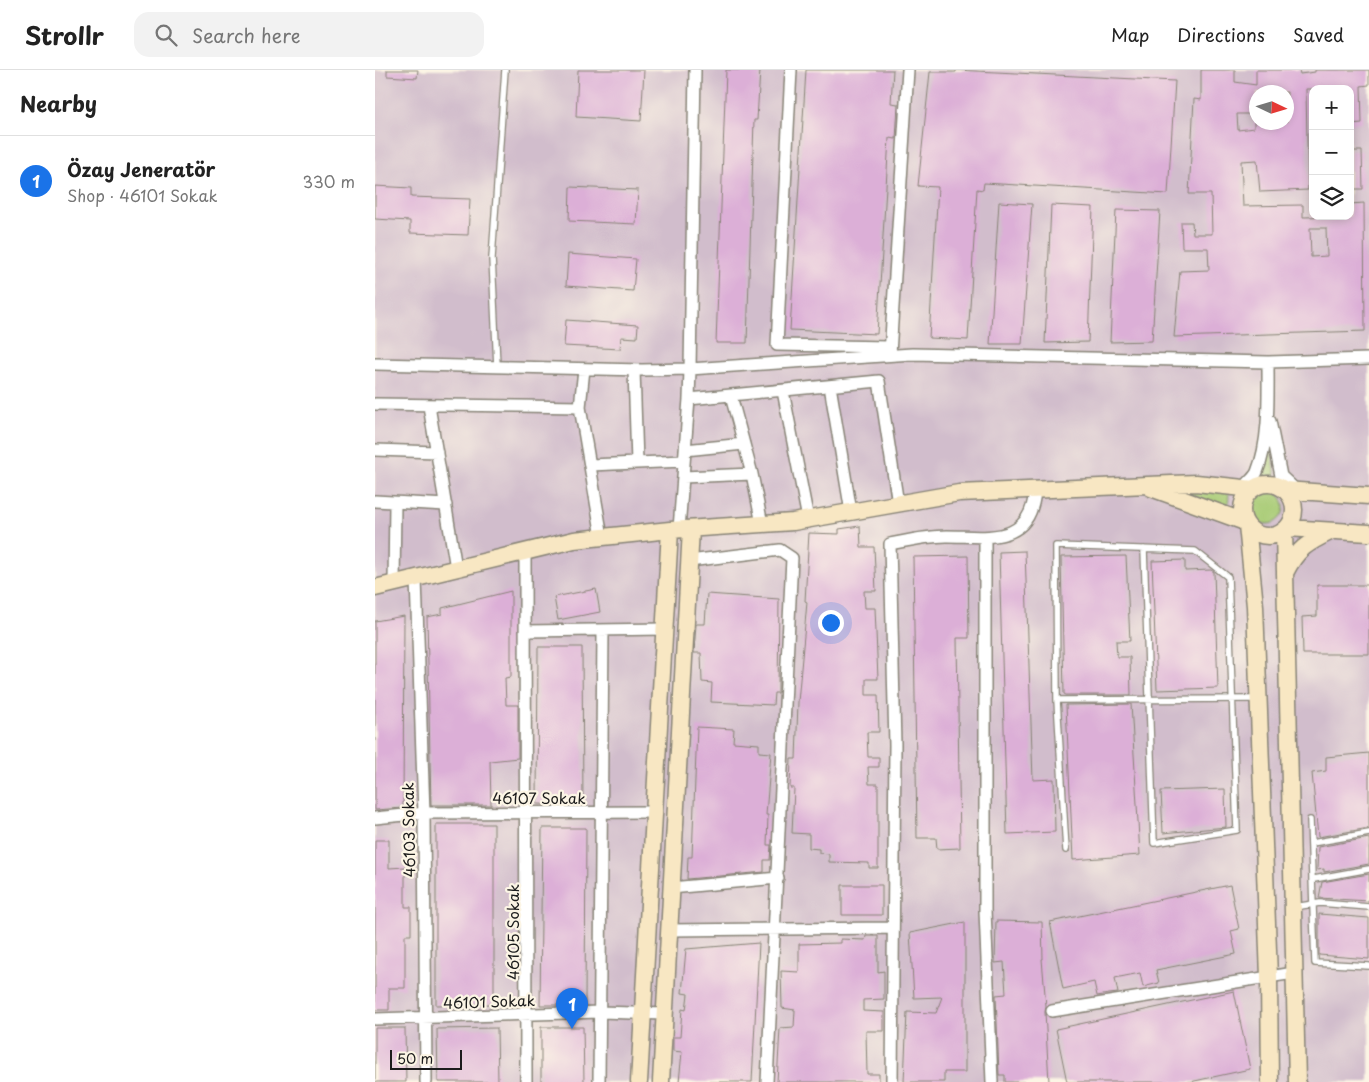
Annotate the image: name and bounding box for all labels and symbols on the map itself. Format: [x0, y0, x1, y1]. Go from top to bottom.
north arrow [1249, 85, 1294, 130]
your location [818, 610, 844, 636]
street label: 46103 Sokak [396, 782, 420, 878]
street label: 46107 Sokak [492, 786, 586, 809]
street label: 46105 Sokak [501, 883, 524, 980]
street label: 46101 Sokak [443, 988, 536, 1014]
pin: 1 [556, 988, 588, 1029]
scale bar [390, 1047, 463, 1070]

